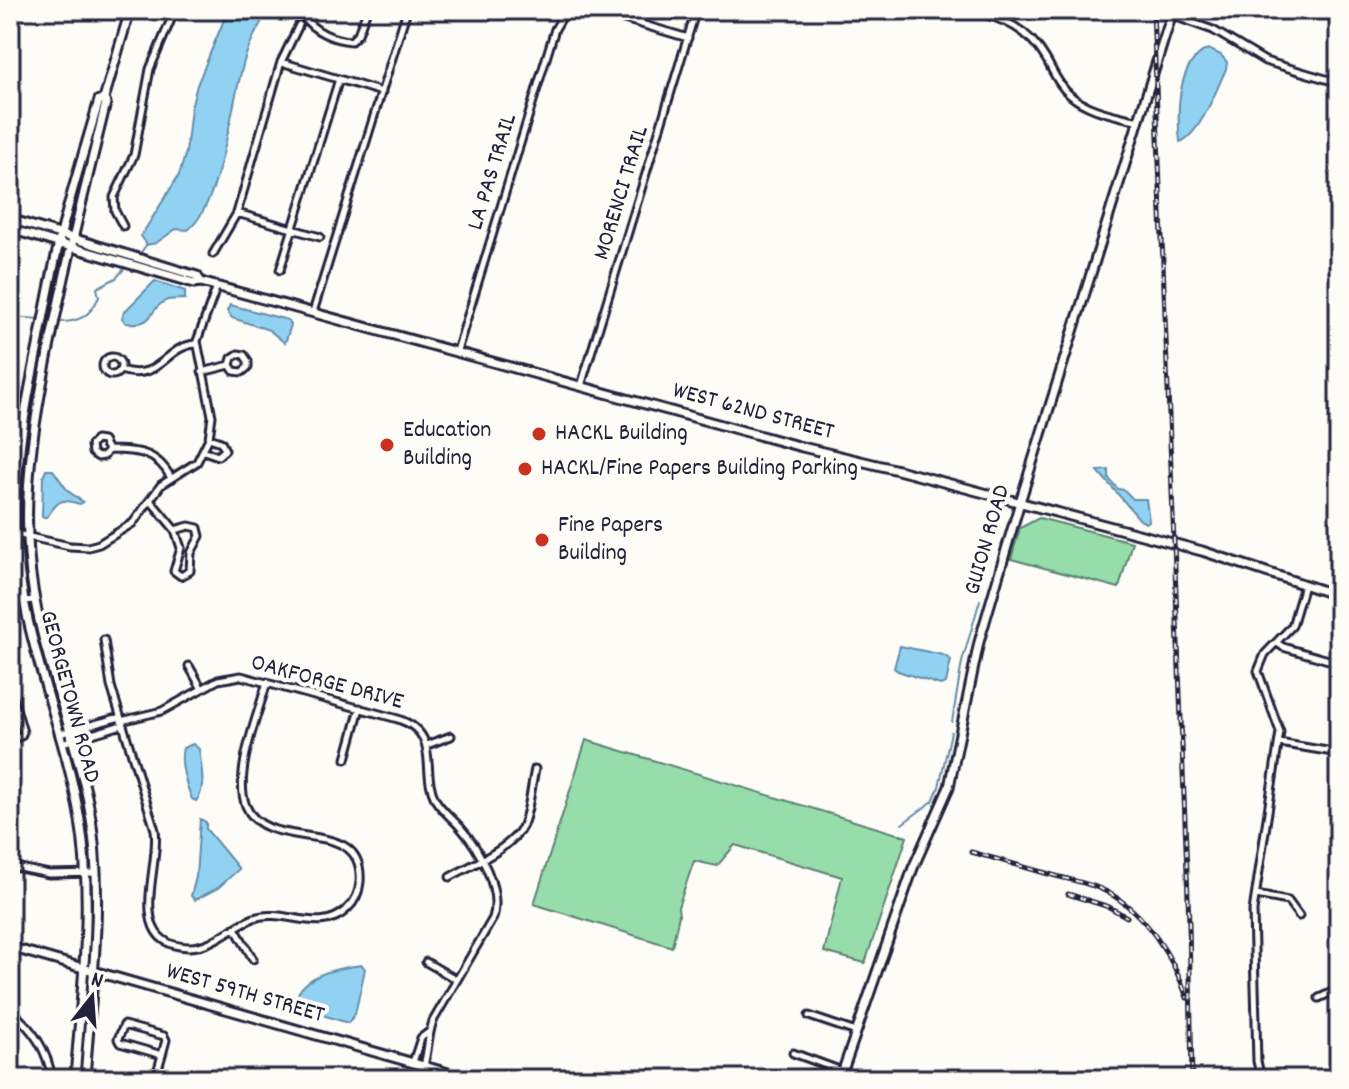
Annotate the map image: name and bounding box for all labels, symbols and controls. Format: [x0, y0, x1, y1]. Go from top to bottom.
street label: LA PAS TRAIL [459, 109, 527, 234]
street label: MORENCI TRAIL [585, 122, 659, 264]
street label: WEST 62ND STREET [669, 374, 838, 450]
place label: Education Building [403, 414, 491, 476]
place label: HACKL Building [555, 417, 688, 451]
marker: HACKL Building [530, 425, 548, 443]
marker: Education Building [378, 436, 396, 454]
place label: HACKL/Fine Papers Building Parking [541, 452, 858, 486]
marker: HACKL/Fine Papers Building Parking [516, 460, 534, 478]
street label: GUION ROAD [956, 481, 1020, 599]
place label: Fine Papers Building [558, 509, 663, 571]
marker: Fine Papers Building [533, 531, 551, 549]
street label: GEORGETOWN ROAD [30, 607, 108, 787]
street label: OAKFORGE DRIVE [247, 646, 407, 720]
street label: WEST 59TH STREET [162, 955, 328, 1033]
north arrow [52, 957, 132, 1037]
text: N [87, 965, 107, 998]

